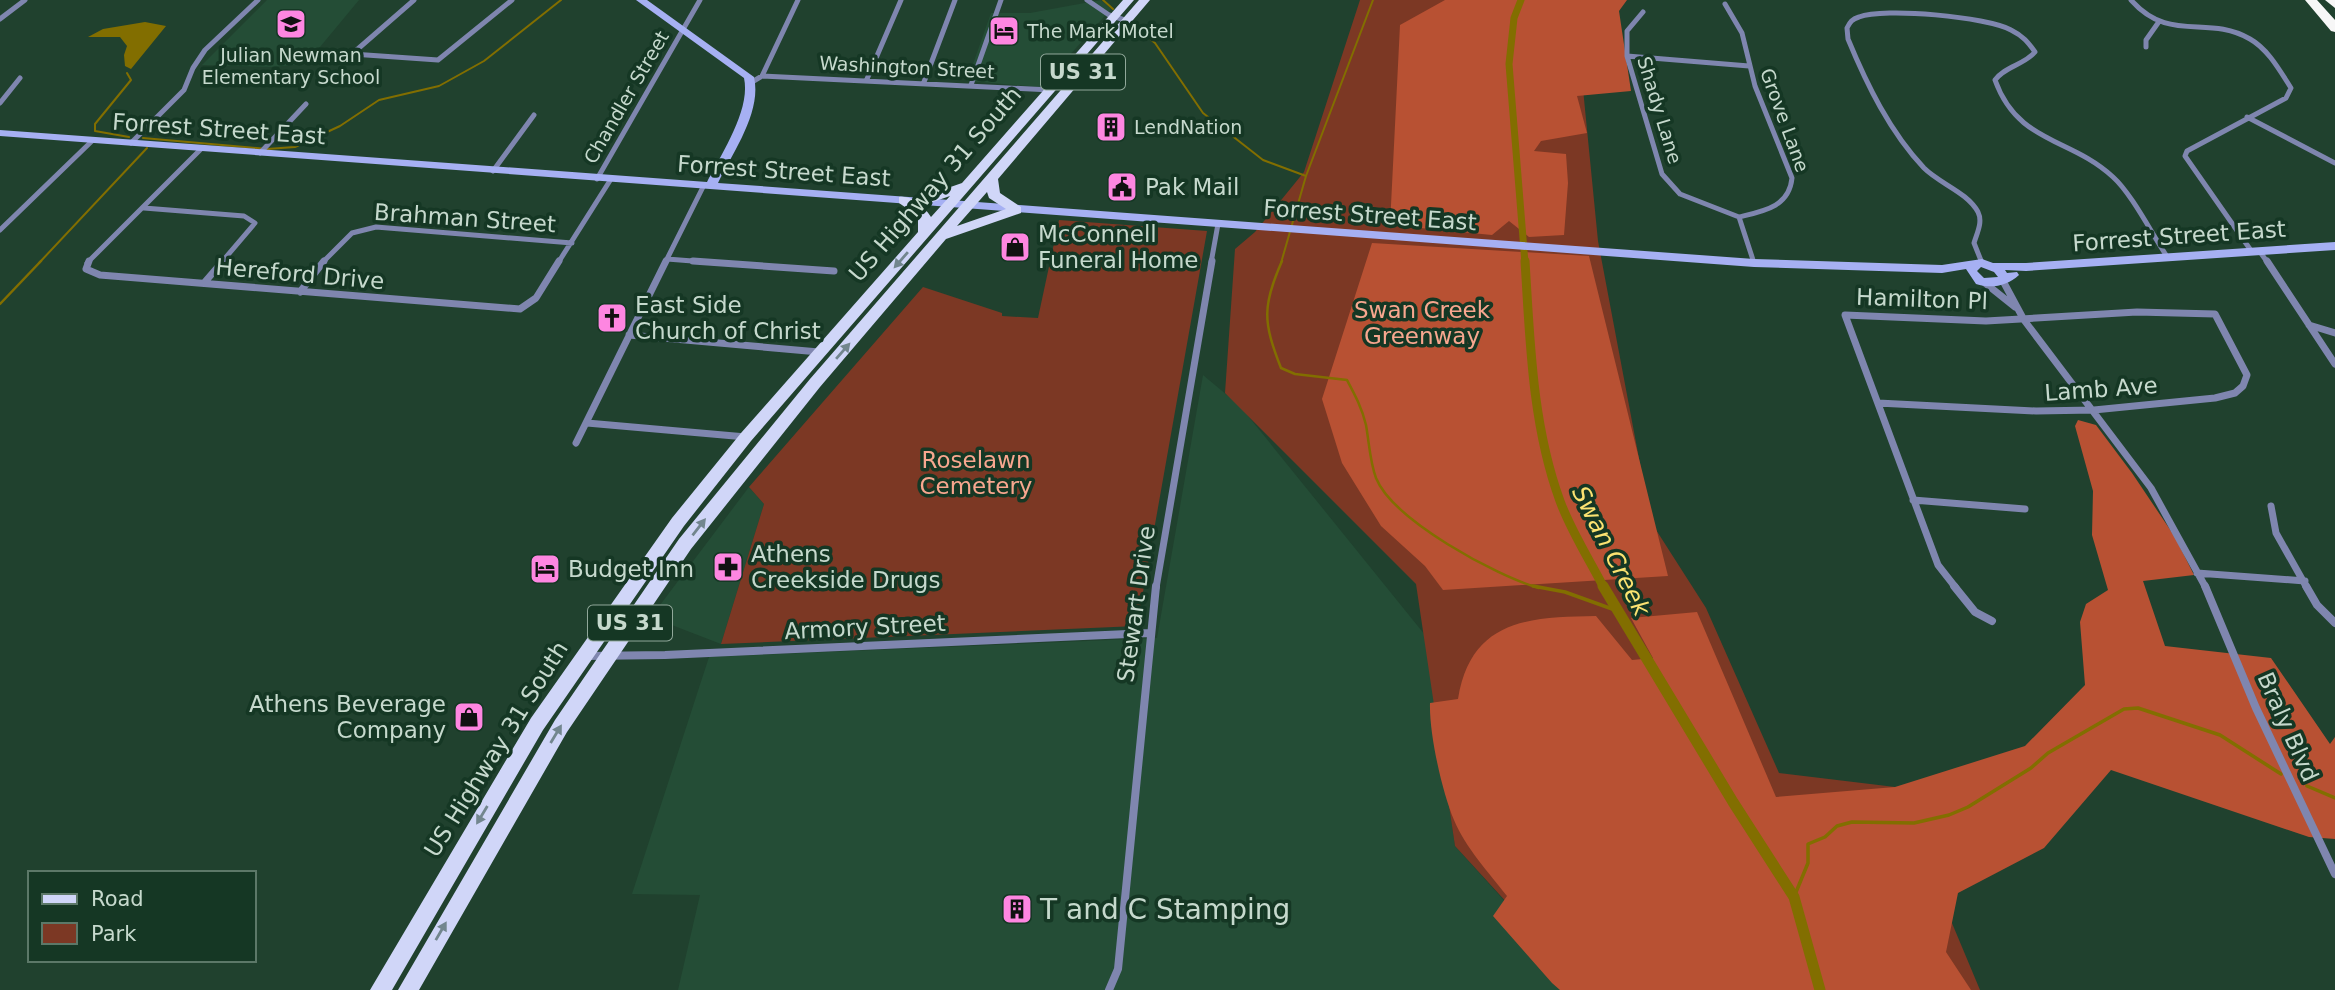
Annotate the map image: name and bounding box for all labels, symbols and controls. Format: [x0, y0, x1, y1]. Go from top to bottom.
school or university icon: Julian Newman Elementary School [274, 7, 308, 41]
hotel icon: The Mark Motel [987, 14, 1021, 48]
place label: The Mark Motel [1026, 20, 1174, 42]
street label: Chandler Street [579, 27, 673, 167]
place label: Julian Newman Elementary School [202, 44, 380, 88]
street label: Washington Street [819, 51, 995, 83]
street label: Shady Lane [1633, 54, 1687, 166]
road number: US 31 [1041, 55, 1125, 90]
street label: Grove Lane [1756, 65, 1814, 175]
street label: US Highway 31 South [844, 82, 1026, 286]
street label: Forrest Street East [111, 109, 327, 149]
building icon: LendNation [1094, 110, 1128, 144]
place label: LendNation [1134, 116, 1242, 138]
street label: Forrest Street East [676, 151, 892, 191]
public building icon: Pak Mail [1105, 170, 1139, 204]
place label: Pak Mail [1145, 174, 1239, 200]
street label: Forrest Street East [1262, 195, 1478, 235]
street label: Brahman Street [373, 199, 557, 237]
street label: Forrest Street East [2071, 216, 2287, 256]
place label: McConnell Funeral Home [1038, 221, 1198, 273]
shop icon: McConnell Funeral Home [998, 230, 1032, 264]
one-way arrow [893, 251, 909, 269]
street label: Hereford Drive [215, 254, 385, 294]
street label: Hamilton Pl [1856, 284, 1988, 314]
place label: East Side Church of Christ [635, 292, 821, 344]
park label: Swan Creek Greenway [1354, 297, 1491, 349]
church icon: East Side Church of Christ [595, 301, 629, 335]
one-way arrow [835, 342, 850, 359]
street label: Lamb Ave [2044, 372, 2158, 406]
park label: Roselawn Cemetery [919, 447, 1033, 499]
water label: Swan Creek [1566, 481, 1656, 622]
one-way arrow [691, 518, 706, 536]
street label: Stewart Drive [1112, 524, 1160, 684]
place label: Athens Creekside Drugs [751, 541, 940, 593]
pharmacy icon: Athens Creekside Drugs [711, 550, 745, 584]
hotel icon: Budget Inn [528, 552, 562, 586]
place label: Budget Inn [568, 556, 694, 582]
road number: US 31 [588, 606, 672, 640]
street label: Armory Street [784, 610, 946, 644]
street label: US Highway 31 South [419, 637, 573, 861]
street label: Braly Blvd [2252, 668, 2324, 786]
place label: Athens Beverage Company [249, 691, 446, 743]
shop icon: Athens Beverage Company [452, 700, 486, 734]
one-way arrow [550, 725, 563, 744]
one-way arrow [476, 806, 489, 825]
legend [28, 871, 256, 962]
text: Road [91, 887, 144, 911]
building icon: T and C Stamping [1000, 892, 1034, 926]
place label: T and C Stamping [1039, 893, 1290, 926]
one-way arrow [435, 921, 447, 940]
text: Park [91, 922, 137, 946]

